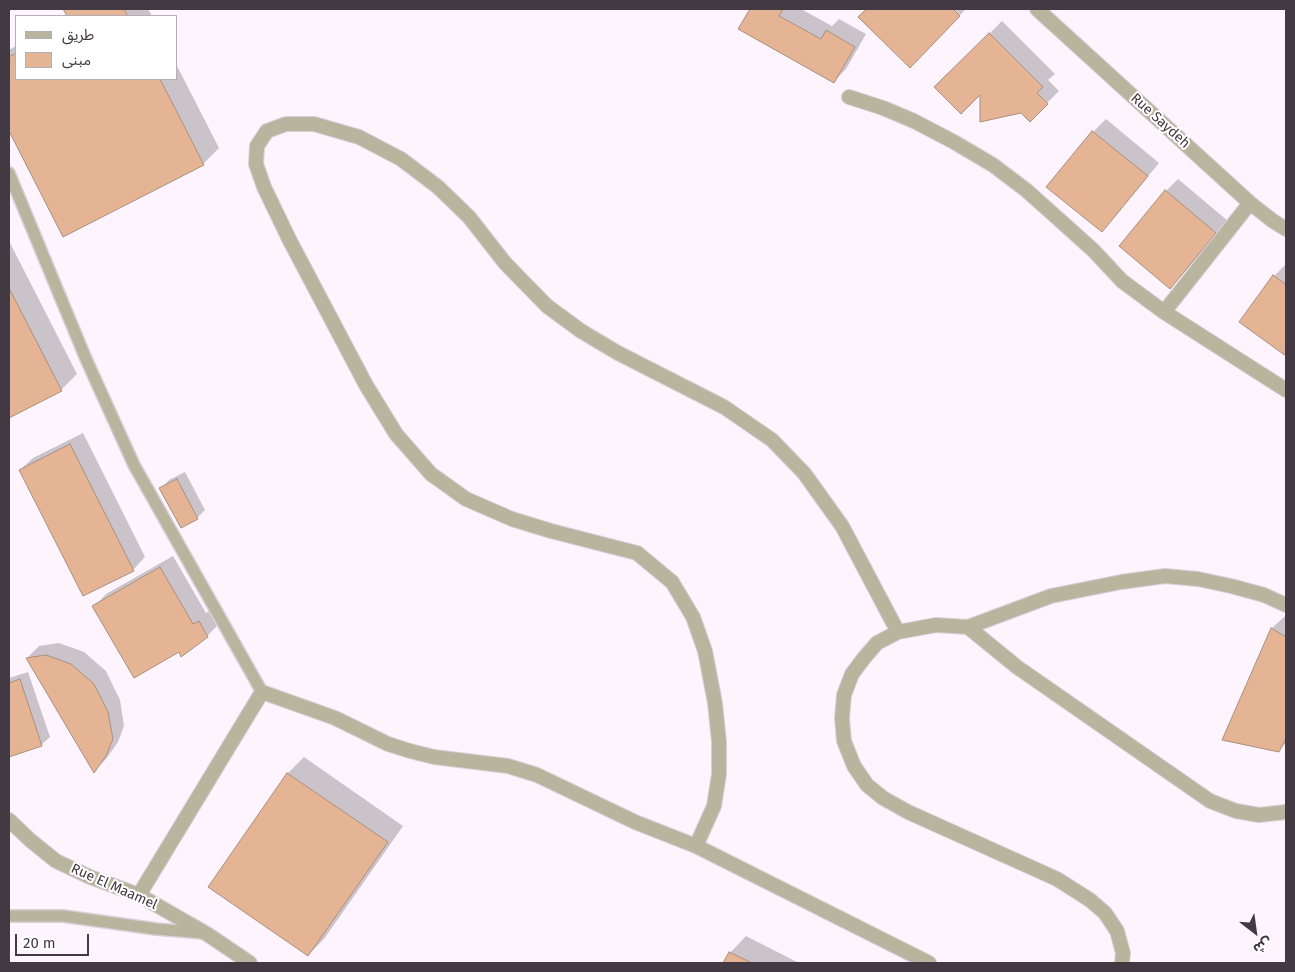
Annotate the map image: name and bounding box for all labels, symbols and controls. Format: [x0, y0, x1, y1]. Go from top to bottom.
legend [15, 15, 178, 80]
text: طريق [62, 26, 94, 44]
text: مبنى [62, 51, 91, 69]
street label: Rue Saydeh [1127, 90, 1193, 152]
street label: Rue El Maamel [68, 860, 160, 914]
north arrow [1230, 907, 1280, 957]
scale bar [18, 924, 91, 956]
text: ش [1250, 933, 1275, 958]
text: 20 m [23, 934, 56, 952]

